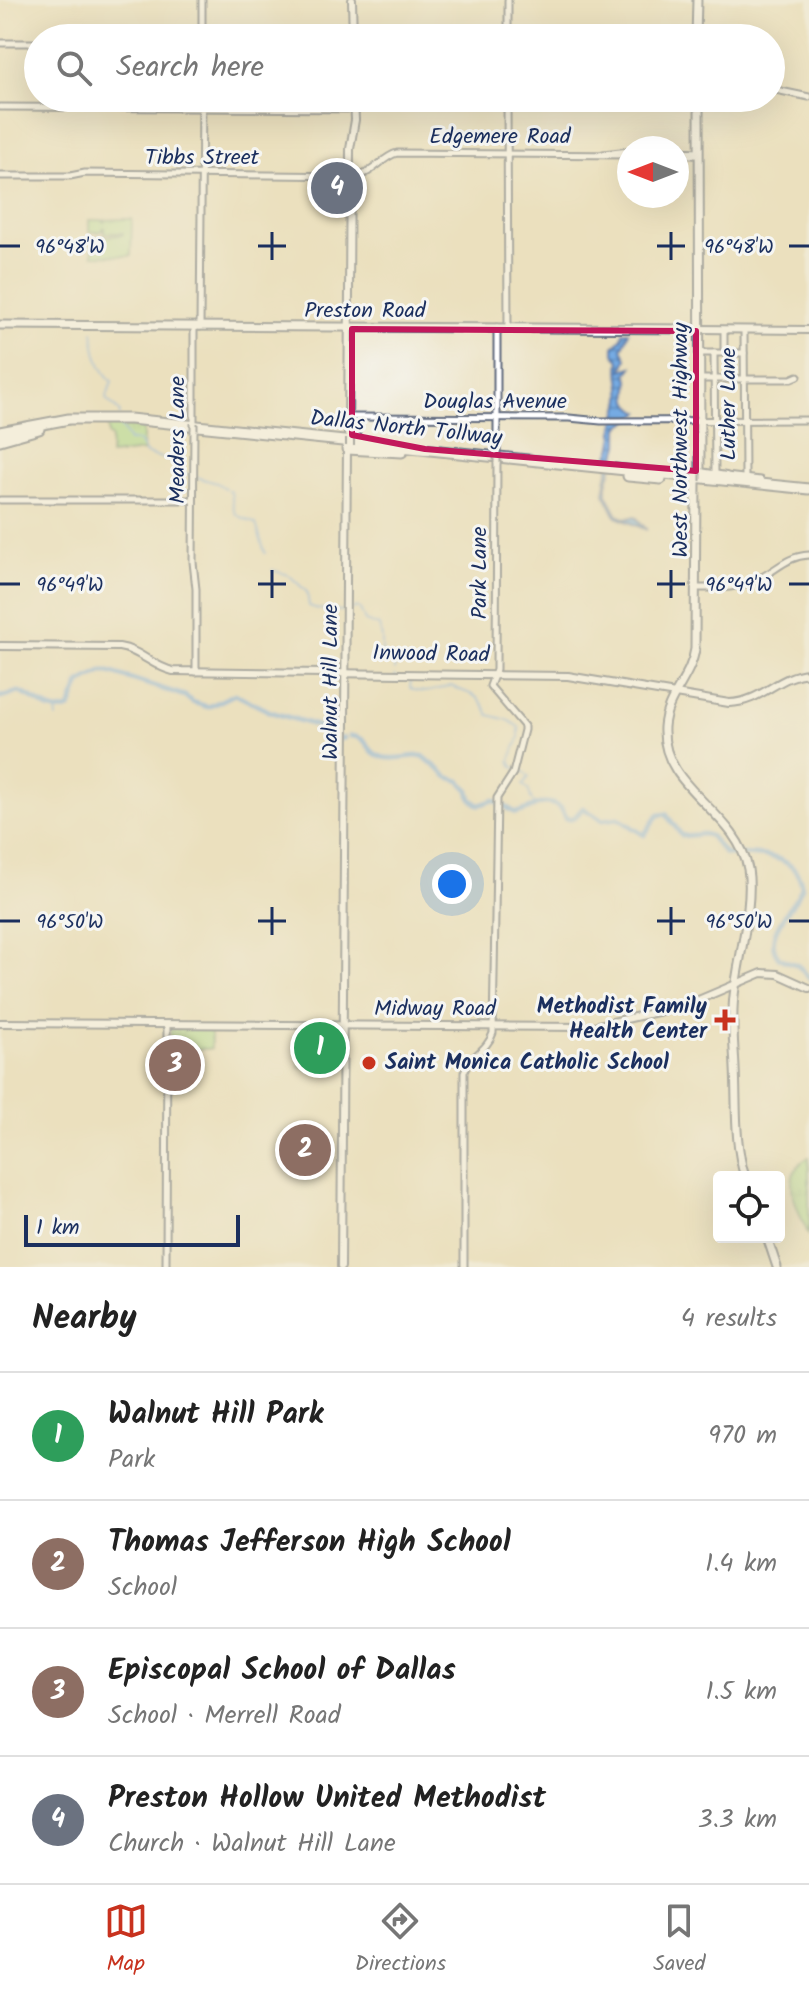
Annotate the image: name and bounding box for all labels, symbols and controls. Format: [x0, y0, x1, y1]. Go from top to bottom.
search box [24, 24, 785, 112]
text: Search here [116, 44, 264, 92]
icon: search [52, 46, 96, 90]
street label: Edgemere Road [429, 120, 572, 155]
north arrow [617, 136, 689, 208]
street label: Tibbs Street [145, 141, 260, 176]
pin: 4 [311, 158, 363, 218]
text: 96°48'W [35, 232, 105, 264]
text: 96°48'W [704, 232, 774, 264]
street label: Preston Road [304, 294, 427, 329]
street label: West Northwest Highway [664, 322, 699, 558]
street label: Luther Lane [712, 347, 747, 460]
street label: Meaders Lane [161, 376, 196, 504]
street label: Douglas Avenue [423, 385, 567, 420]
street label: Dallas North Tollway [308, 402, 504, 457]
street label: Park Lane [463, 527, 498, 619]
text: 96°49'W [37, 570, 103, 602]
text: 96°49'W [706, 570, 772, 602]
street label: Walnut Hill Lane [314, 604, 349, 760]
street label: Inwood Road [372, 636, 491, 674]
your location [432, 864, 472, 904]
text: 96°50'W [37, 907, 103, 939]
text: 96°50'W [706, 907, 772, 939]
place label: Methodist Family Health Center [537, 990, 708, 1050]
street label: Midway Road [374, 992, 497, 1027]
marker: Methodist Family Health Center [714, 1009, 736, 1031]
pin: 1 [294, 1018, 346, 1078]
pin: 3 [149, 1035, 201, 1095]
place label: Saint Monica Catholic School [385, 1046, 669, 1081]
marker: Saint Monica Catholic School [360, 1054, 378, 1072]
pin: 2 [279, 1120, 331, 1180]
map controls [713, 1171, 785, 1243]
button: locate [713, 1171, 785, 1243]
scale bar [24, 1211, 240, 1247]
text: 1 km [36, 1211, 80, 1246]
text: Nearby [32, 1292, 137, 1346]
text: 4 results [681, 1298, 777, 1340]
text: Walnut Hill Park [108, 1391, 323, 1439]
text: 1 [54, 1415, 62, 1457]
text: 970 m [708, 1415, 777, 1457]
text: Park [108, 1439, 155, 1481]
text: Thomas Jefferson High School [108, 1519, 511, 1567]
text: 2 [50, 1543, 66, 1585]
text: 1.4 km [705, 1543, 777, 1585]
text: School [108, 1567, 177, 1609]
text: Episcopal School of Dallas [108, 1647, 456, 1695]
text: 3 [51, 1671, 65, 1713]
text: 1.5 km [705, 1671, 777, 1713]
text: School · Merrell Road [108, 1695, 341, 1737]
text: Preston Hollow United Methodist [108, 1775, 546, 1823]
text: 4 [51, 1799, 65, 1841]
text: 3.3 km [698, 1799, 777, 1841]
text: Church · Walnut Hill Lane [108, 1823, 396, 1865]
tab: Map [104, 1899, 148, 1982]
tab: Directions [355, 1899, 446, 1982]
tab: Saved [653, 1899, 705, 1982]

